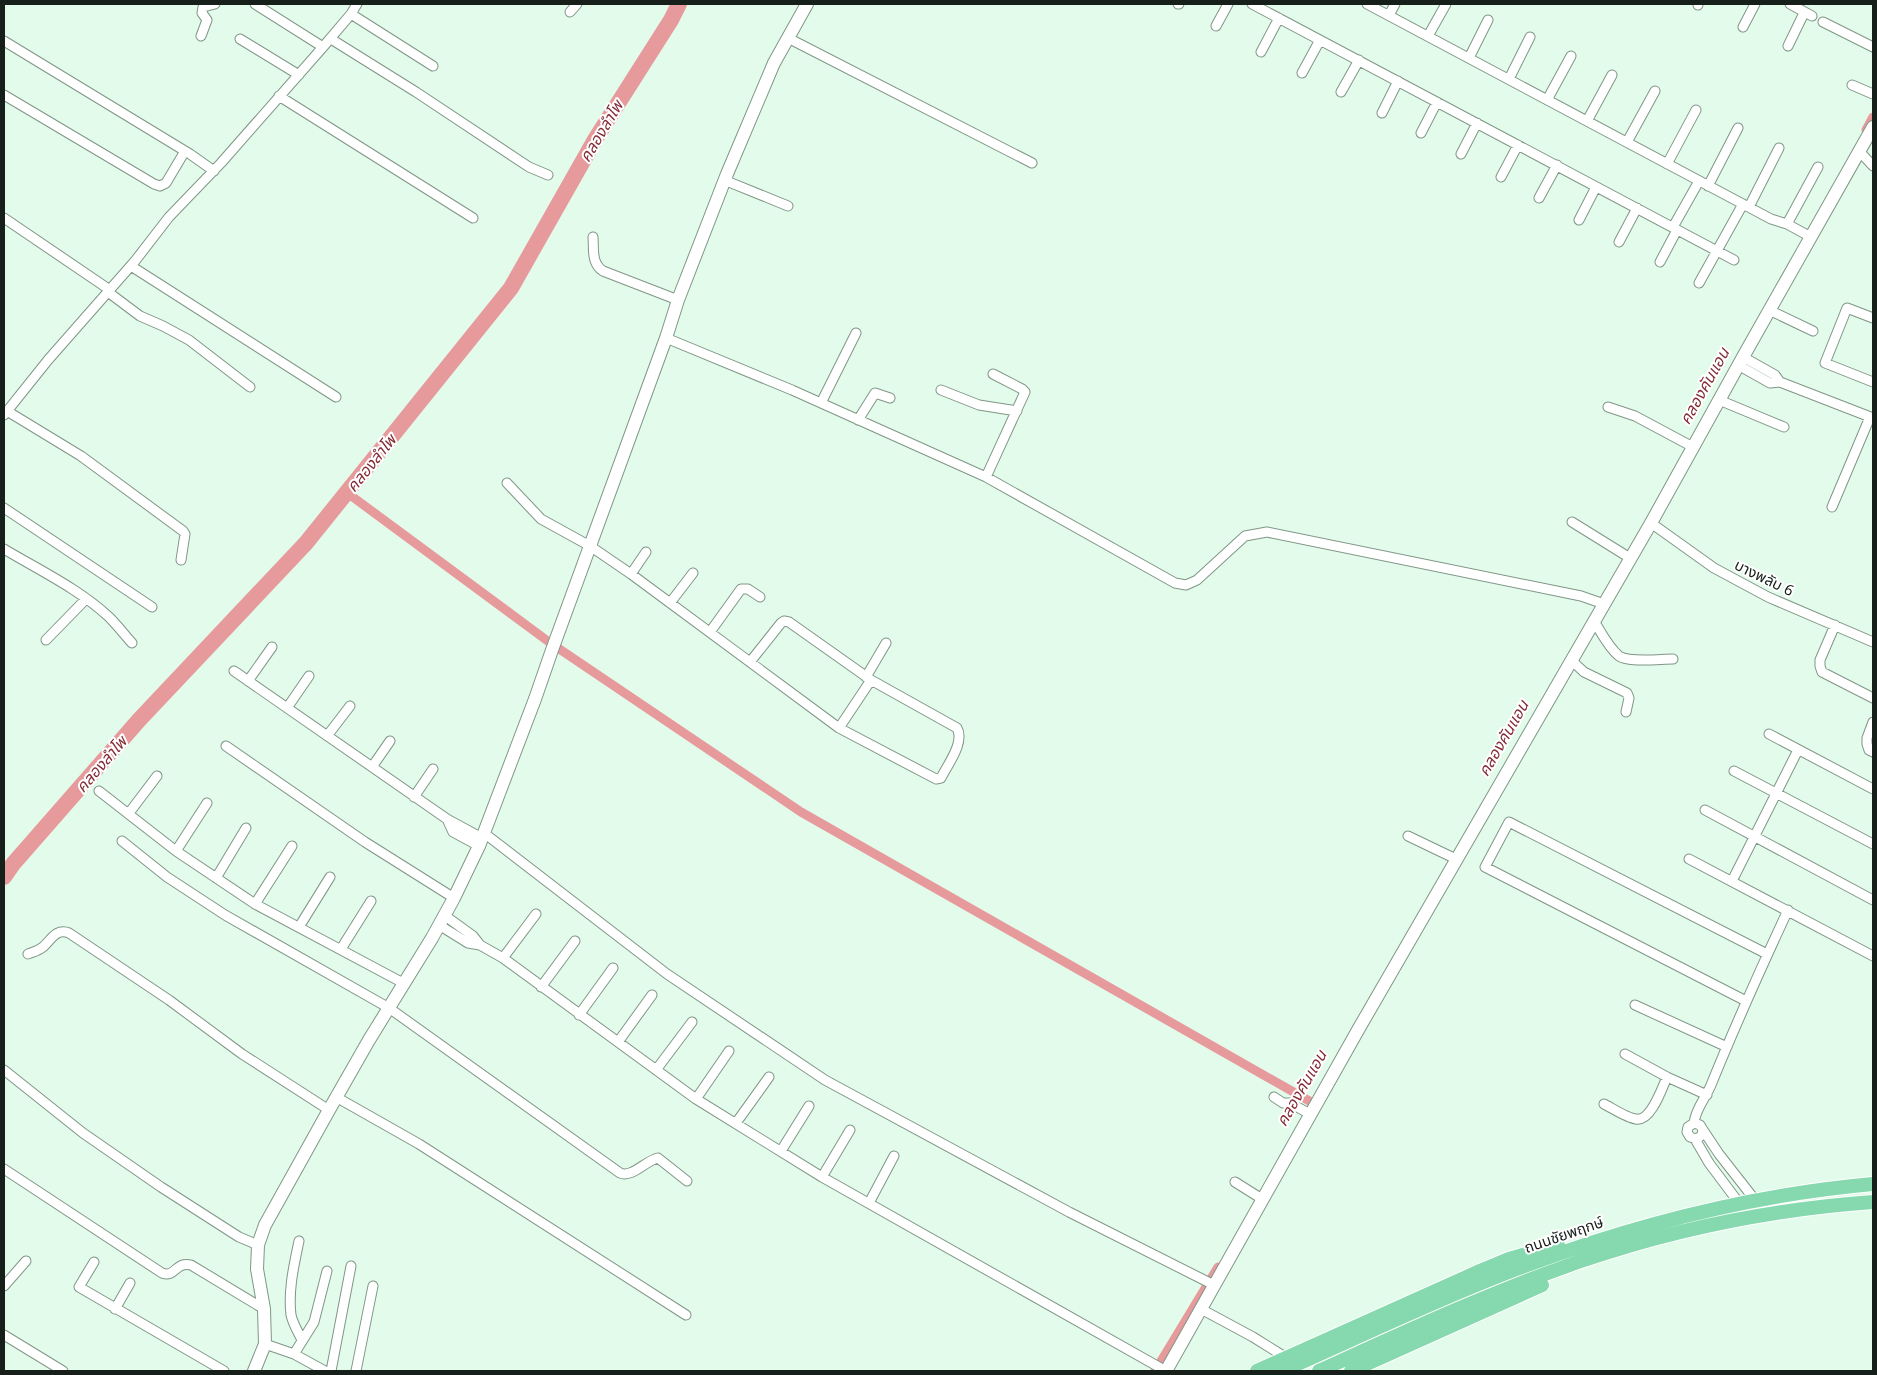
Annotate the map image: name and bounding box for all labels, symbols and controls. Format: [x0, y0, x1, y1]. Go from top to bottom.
water label: คลองลำโพ [574, 95, 631, 167]
water label: คลองคันแอน [1674, 343, 1736, 429]
water label: คลองลำโพ [341, 428, 404, 498]
street label: บางพลับ 6 [1730, 554, 1797, 603]
water label: คลองคันแอน [1472, 695, 1536, 781]
water label: คลองลำโพ [70, 730, 134, 798]
water label: คลองคันแอน [1270, 1045, 1334, 1131]
street label: ถนนชัยพฤกษ์ [1521, 1211, 1607, 1260]

